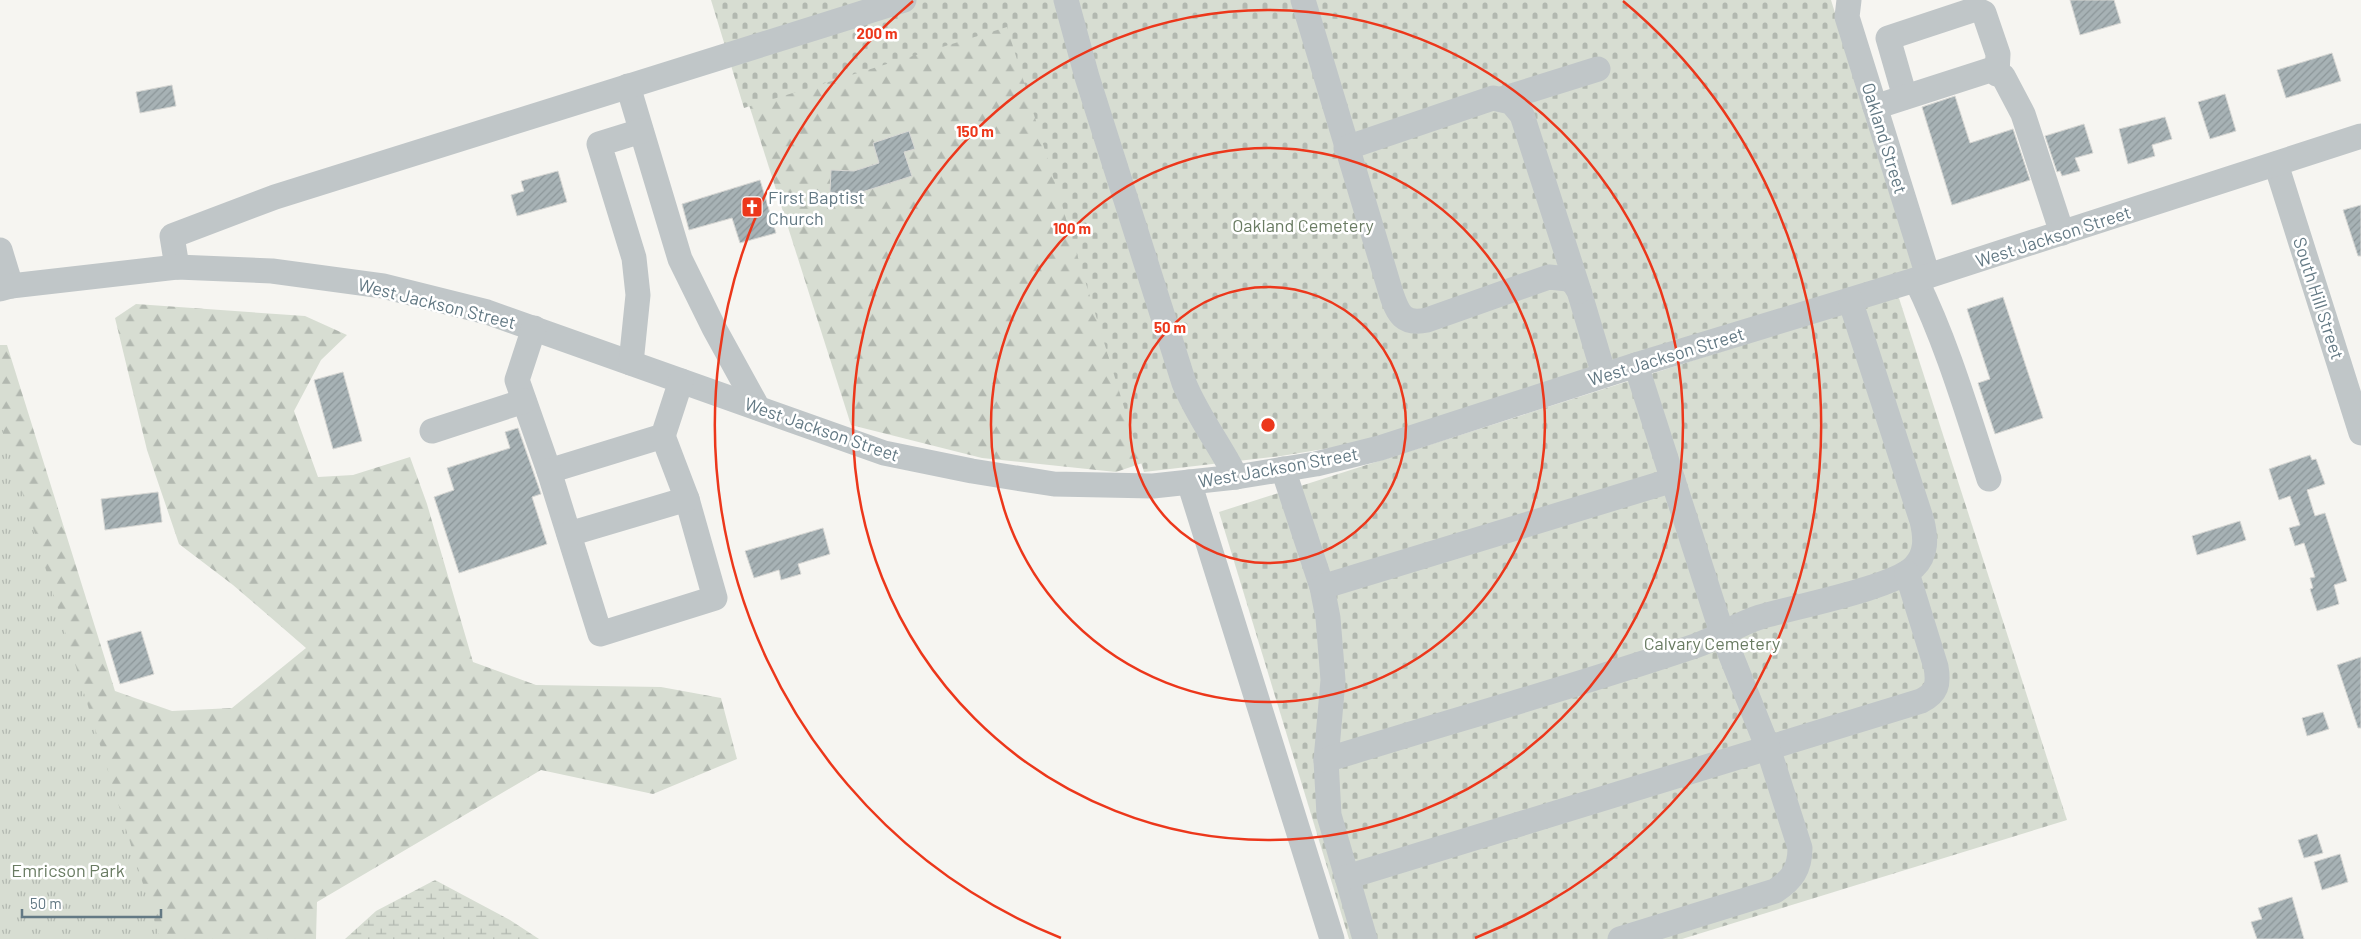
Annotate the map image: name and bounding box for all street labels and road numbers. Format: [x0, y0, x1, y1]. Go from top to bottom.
street label: Oakland Street [1858, 80, 1912, 196]
street label: West Jackson Street [1973, 201, 2133, 271]
street label: South Hill Street [2289, 234, 2349, 362]
street label: West Jackson Street [356, 273, 518, 333]
street label: West Jackson Street [1585, 322, 1747, 390]
street label: West Jackson Street [742, 392, 902, 466]
street label: West Jackson Street [1196, 442, 1360, 492]

